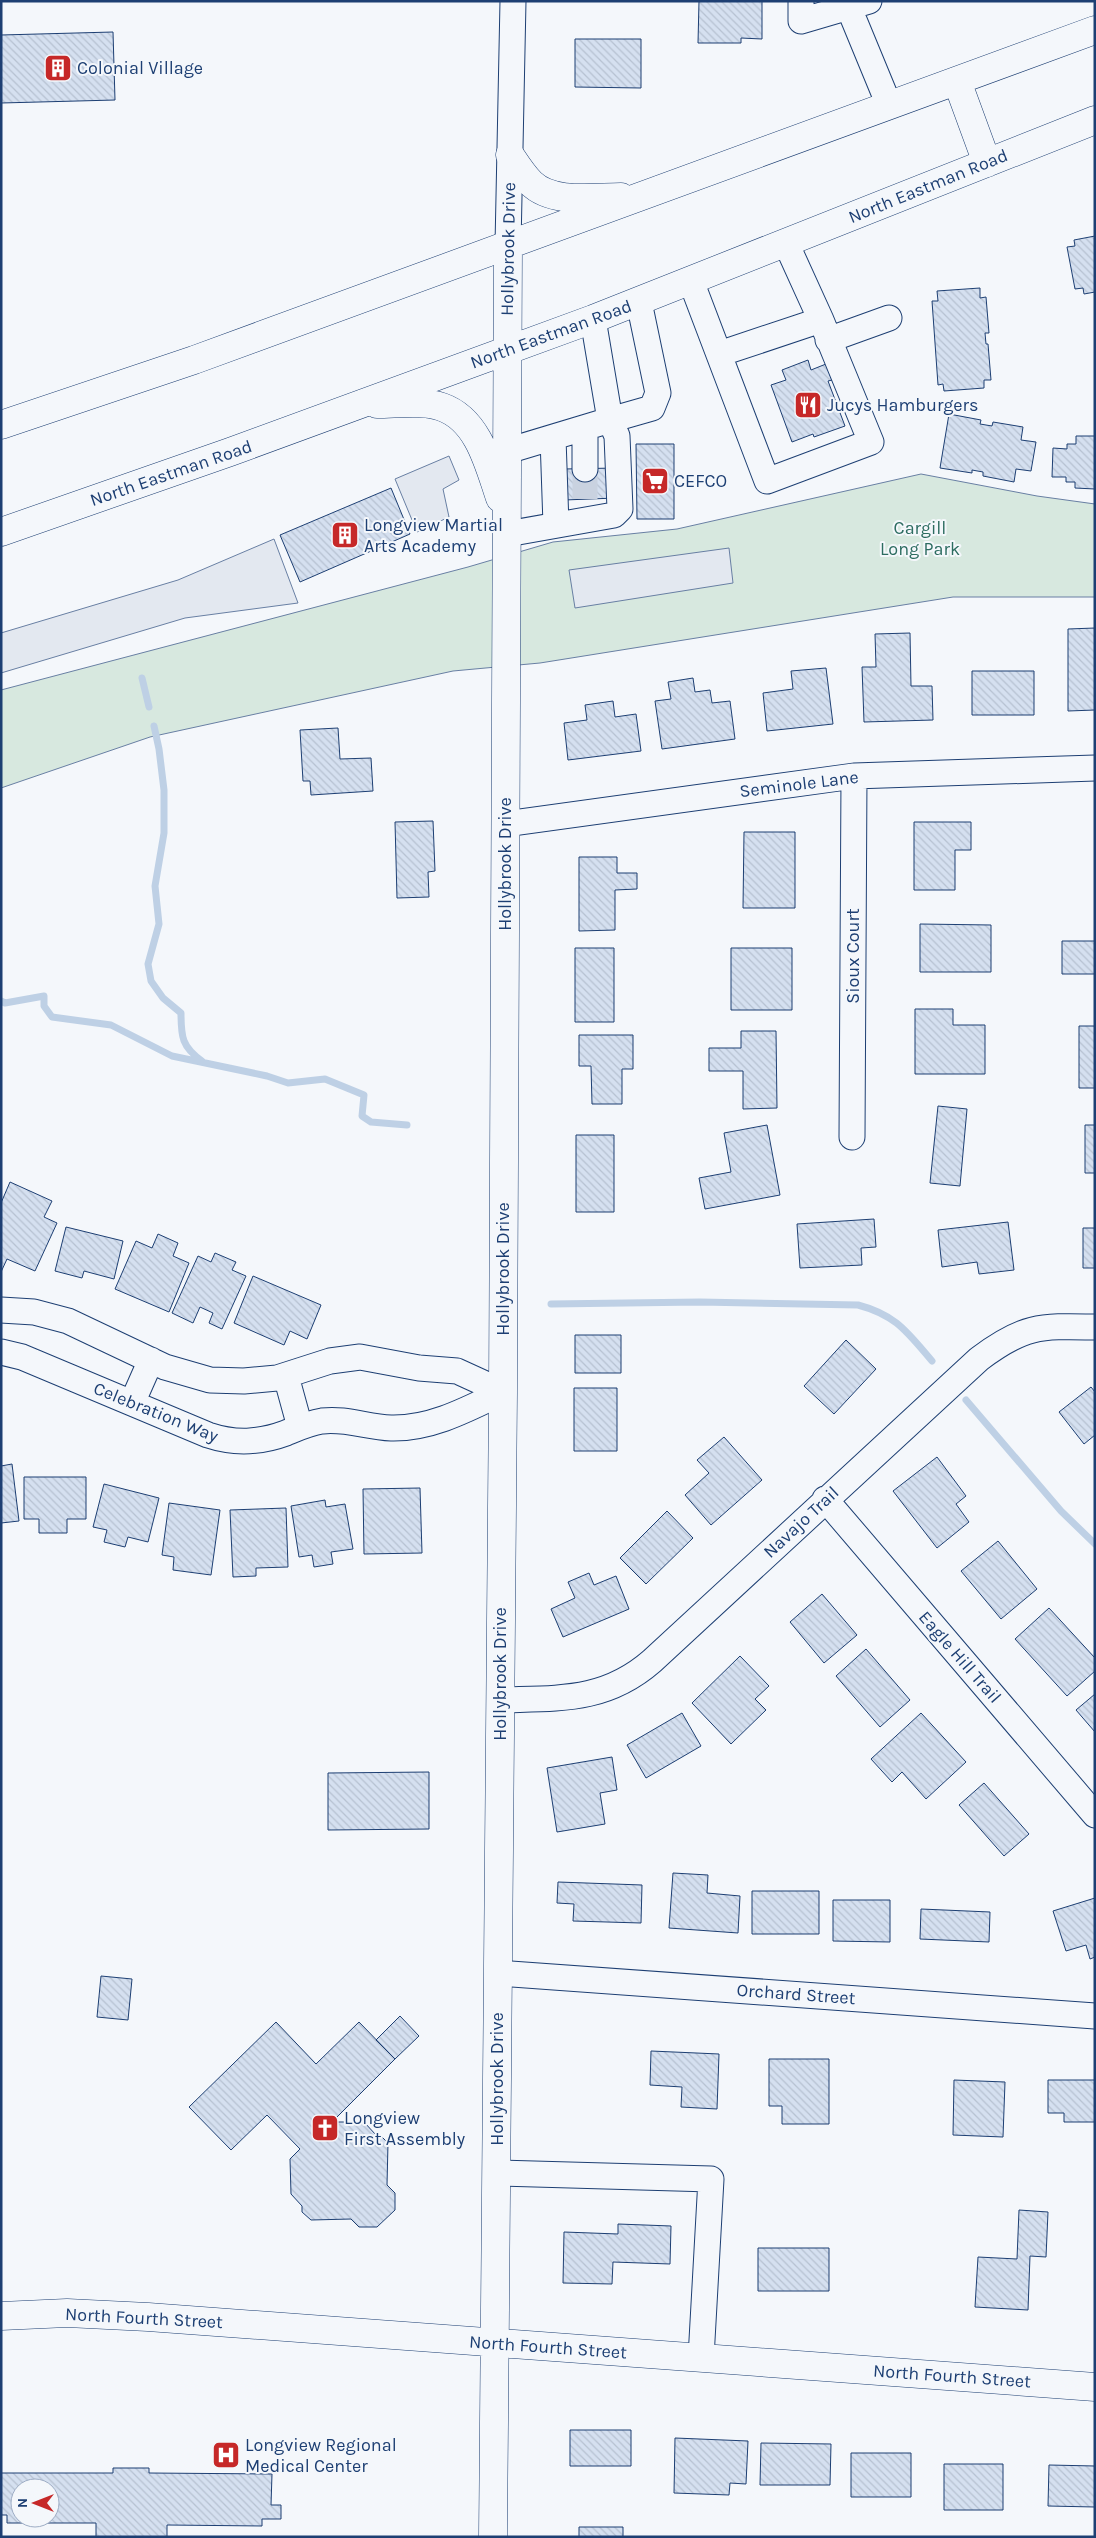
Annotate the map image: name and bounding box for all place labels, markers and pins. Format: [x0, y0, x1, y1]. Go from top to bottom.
building icon: Colonial Village [43, 53, 73, 83]
place label: Colonial Village [77, 57, 203, 79]
restaurant icon: Jucys Hamburgers [793, 390, 823, 420]
place label: Jucys Hamburgers [827, 394, 979, 416]
supermarket icon: CEFCO [640, 466, 670, 496]
place label: CEFCO [674, 470, 727, 492]
place label: Longview Martial Arts Academy [364, 514, 503, 557]
building icon: Longview Martial Arts Academy [330, 520, 360, 550]
place label: Longview First Assembly [344, 2107, 466, 2150]
church icon: Longview First Assembly [310, 2113, 340, 2143]
place label: Longview Regional Medical Center [245, 2434, 397, 2477]
hospital icon: Longview Regional Medical Center [211, 2440, 241, 2470]

